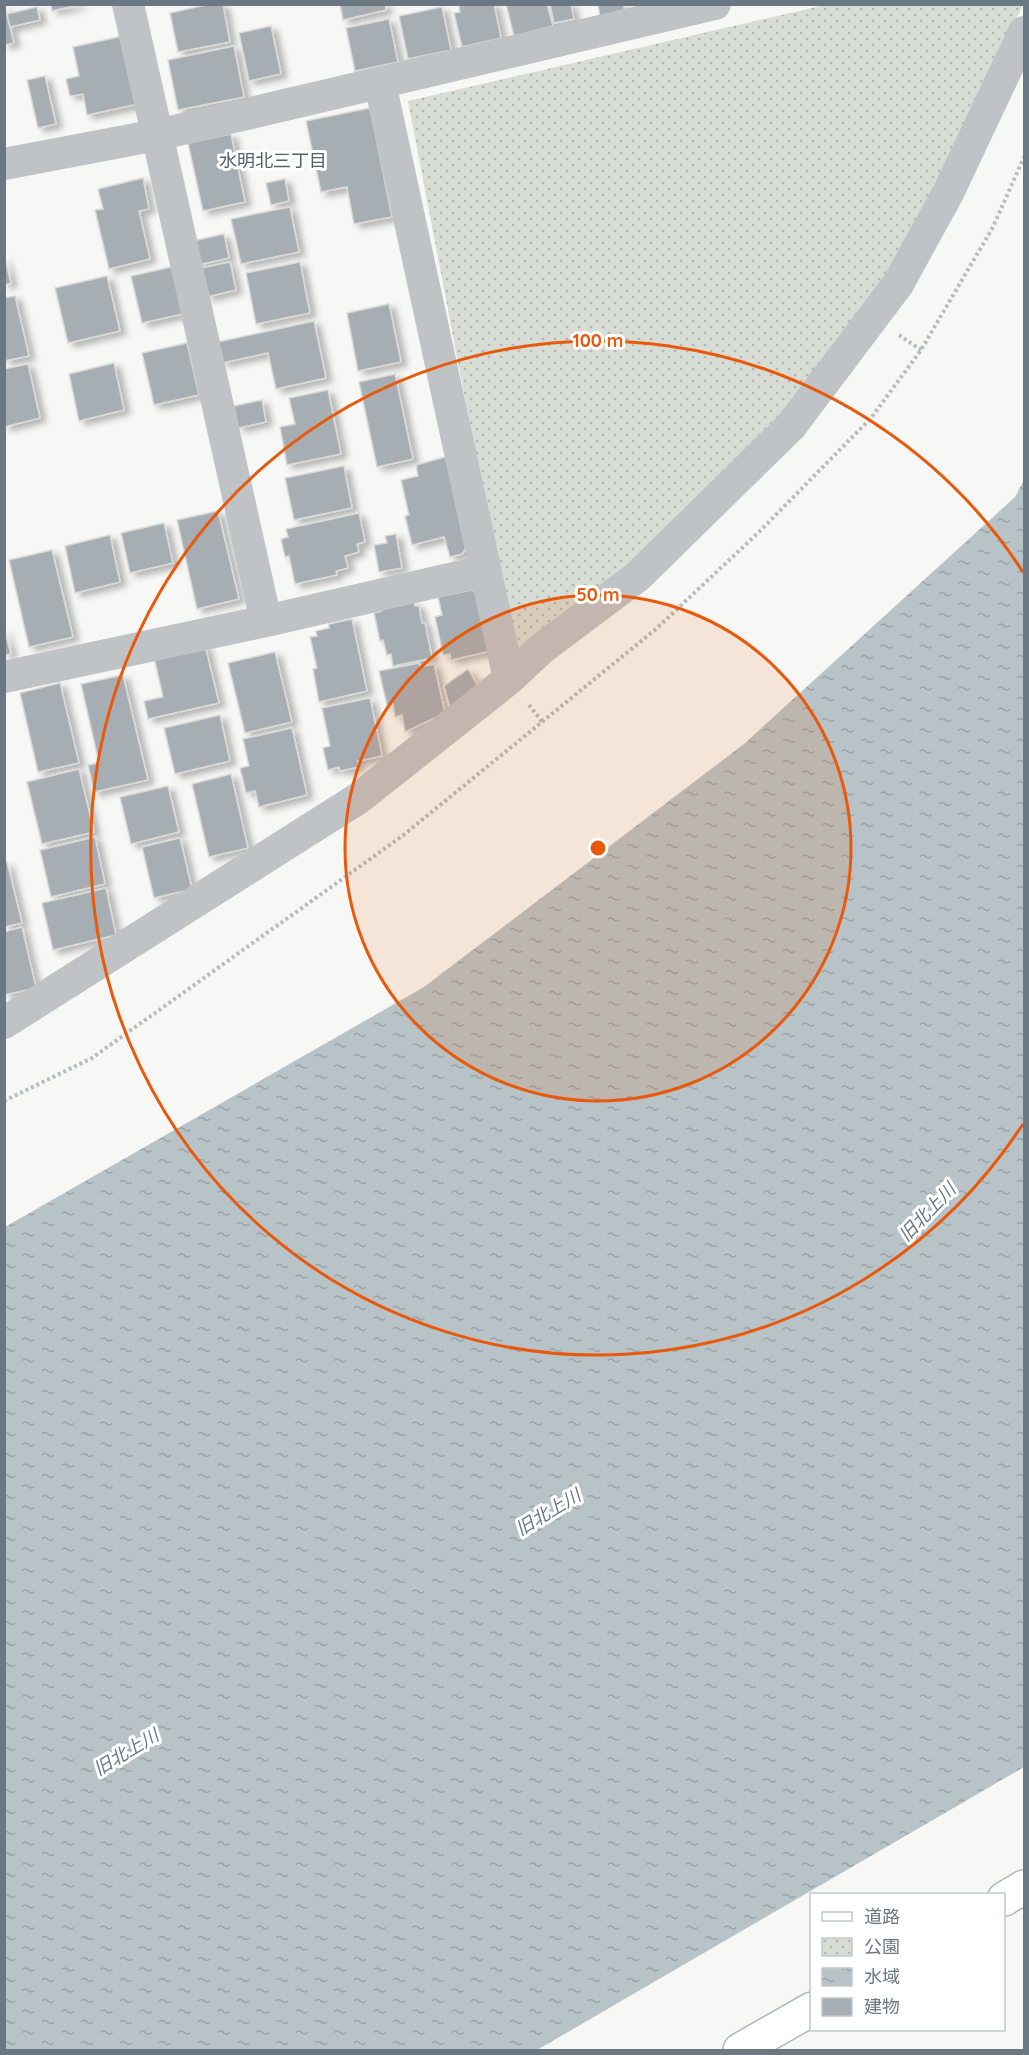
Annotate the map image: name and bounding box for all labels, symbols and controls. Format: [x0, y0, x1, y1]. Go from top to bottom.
district label: 水明北三丁目 [219, 149, 327, 172]
text: 100 m [573, 329, 623, 352]
text: 50 m [576, 583, 620, 606]
centre of rings [588, 838, 608, 858]
water label: 旧北上川 [894, 1177, 962, 1246]
water label: 旧北上川 [511, 1483, 586, 1540]
water label: 旧北上川 [89, 1723, 164, 1780]
legend [810, 1893, 1005, 2031]
text: 道路 [864, 1905, 900, 1928]
text: 公園 [864, 1935, 900, 1958]
text: 水域 [864, 1965, 900, 1988]
text: 建物 [864, 1995, 900, 2018]

